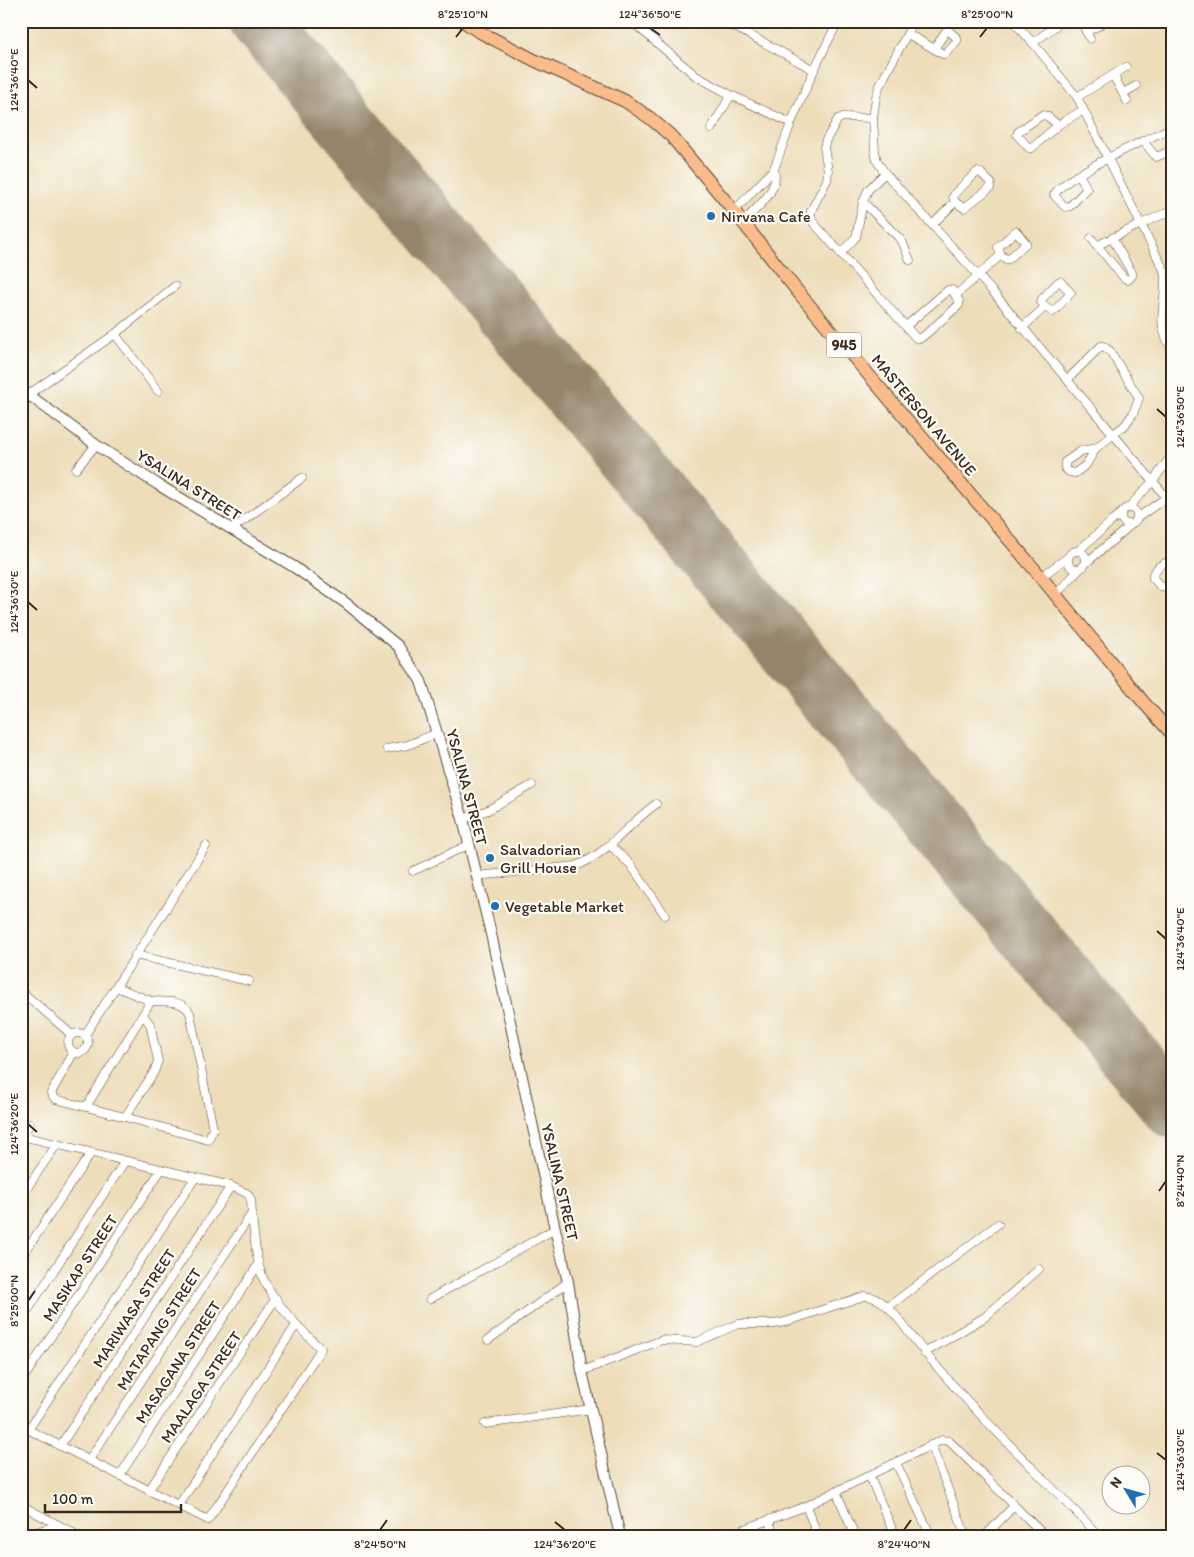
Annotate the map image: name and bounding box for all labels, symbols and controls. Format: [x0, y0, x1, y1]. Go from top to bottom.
text: 8°25'10"N [438, 7, 488, 21]
text: 124°36'50"E [619, 7, 682, 21]
text: 8°25'00"N [961, 7, 1013, 21]
text: 124°36'40"E [7, 48, 21, 112]
place label: Nirvana Cafe [721, 207, 811, 226]
marker: Nirvana Cafe [705, 210, 717, 222]
road number: 945 [826, 332, 862, 358]
street label: MASTERSON AVENUE [868, 350, 980, 480]
text: 124°36'50"E [1173, 385, 1187, 448]
street label: YSALINA STREET [133, 445, 245, 525]
text: 124°36'30"E [7, 570, 21, 633]
street label: YSALINA STREET [442, 727, 492, 847]
place label: Salvadorian Grill House [500, 840, 581, 877]
marker: Salvadorian Grill House [484, 852, 496, 864]
place label: Vegetable Market [505, 897, 624, 916]
marker: Vegetable Market [489, 900, 501, 912]
text: 124°36'40"E [1173, 907, 1187, 971]
text: 124°36'20"E [7, 1092, 21, 1155]
street label: YSALINA STREET [537, 1122, 583, 1242]
text: 8°24'40"N [1173, 1155, 1187, 1207]
street label: MASIKAP STREET [38, 1211, 122, 1325]
street label: MARIWASA STREET [88, 1245, 180, 1371]
street label: MATAPANG STREET [112, 1264, 206, 1394]
text: 8°25'00"N [7, 1275, 21, 1327]
street label: MASAGANA STREET [131, 1297, 225, 1427]
street label: MAALAGA STREET [157, 1327, 245, 1447]
text: 124°36'30"E [1173, 1428, 1187, 1491]
north arrow [1102, 1464, 1152, 1514]
text: N [1106, 1474, 1126, 1491]
scale bar [45, 1482, 181, 1514]
text: 100 m [52, 1490, 94, 1508]
text: 8°24'50"N [354, 1537, 406, 1551]
text: 124°36'20"E [534, 1537, 597, 1551]
text: 8°24'40"N [878, 1537, 930, 1551]

